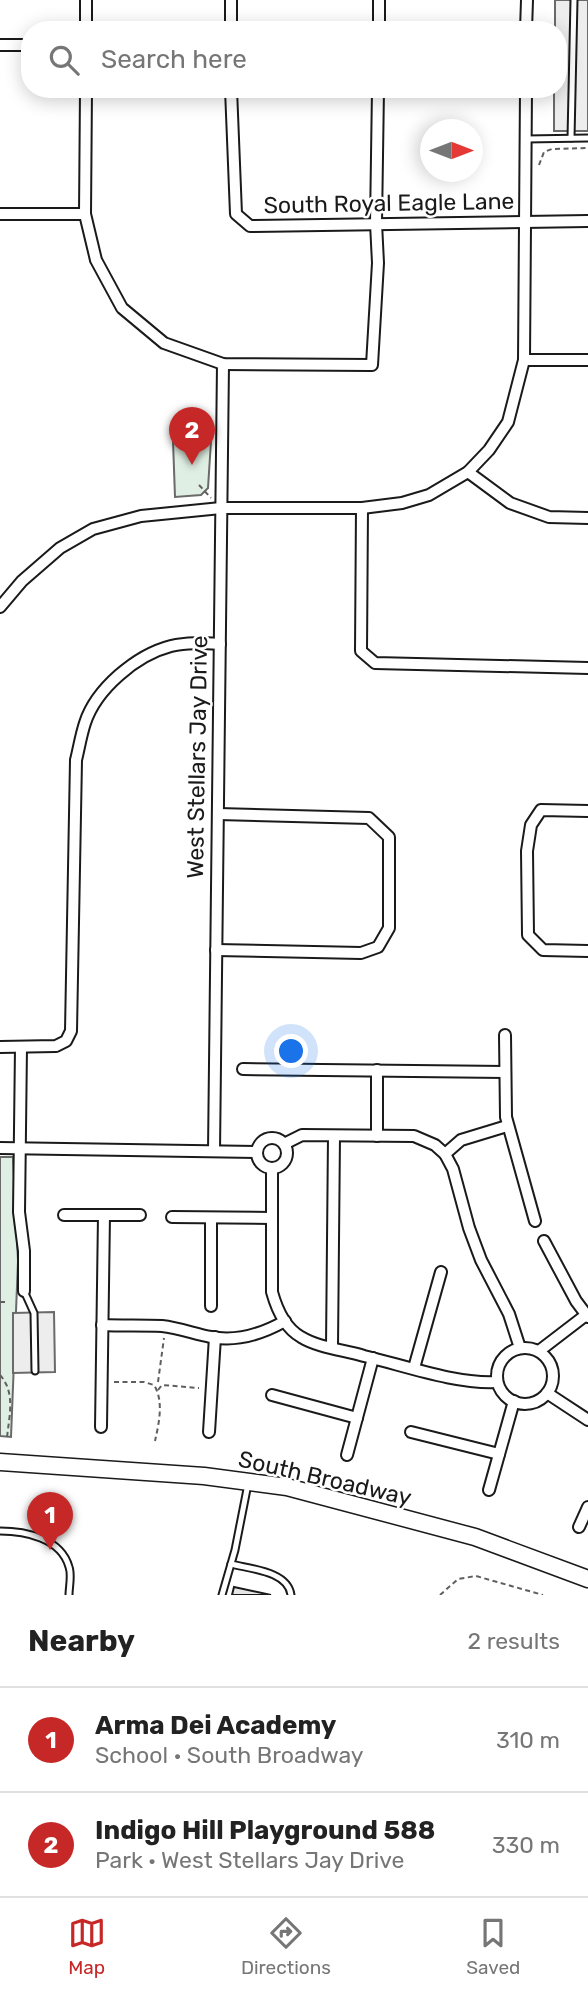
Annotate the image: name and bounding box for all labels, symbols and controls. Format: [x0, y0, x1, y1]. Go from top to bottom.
search box [21, 21, 567, 98]
icon: search [45, 41, 83, 79]
text: Search here [101, 44, 247, 75]
north arrow [420, 119, 483, 182]
street label: South Royal Eagle Lane [263, 187, 515, 219]
pin: 2 [169, 407, 215, 465]
street label: West Stellars Jay Drive [181, 635, 213, 879]
your location [274, 1034, 308, 1068]
street label: South Broadway [236, 1444, 415, 1512]
pin: 1 [27, 1492, 73, 1550]
text: Nearby [28, 1623, 135, 1659]
text: 2 results [468, 1627, 560, 1655]
text: Arma Dei Academy [95, 1710, 336, 1741]
text: 1 [45, 1726, 57, 1754]
text: 310 m [496, 1726, 560, 1754]
text: School · South Broadway [95, 1741, 364, 1769]
text: Indigo Hill Playground 588 [95, 1815, 435, 1846]
text: 2 [44, 1831, 58, 1859]
text: 330 m [492, 1831, 560, 1859]
text: Park · West Stellars Jay Drive [95, 1846, 404, 1874]
tab: Map [68, 1914, 106, 1979]
tab: Directions [241, 1914, 331, 1979]
tab: Saved [466, 1914, 520, 1979]

